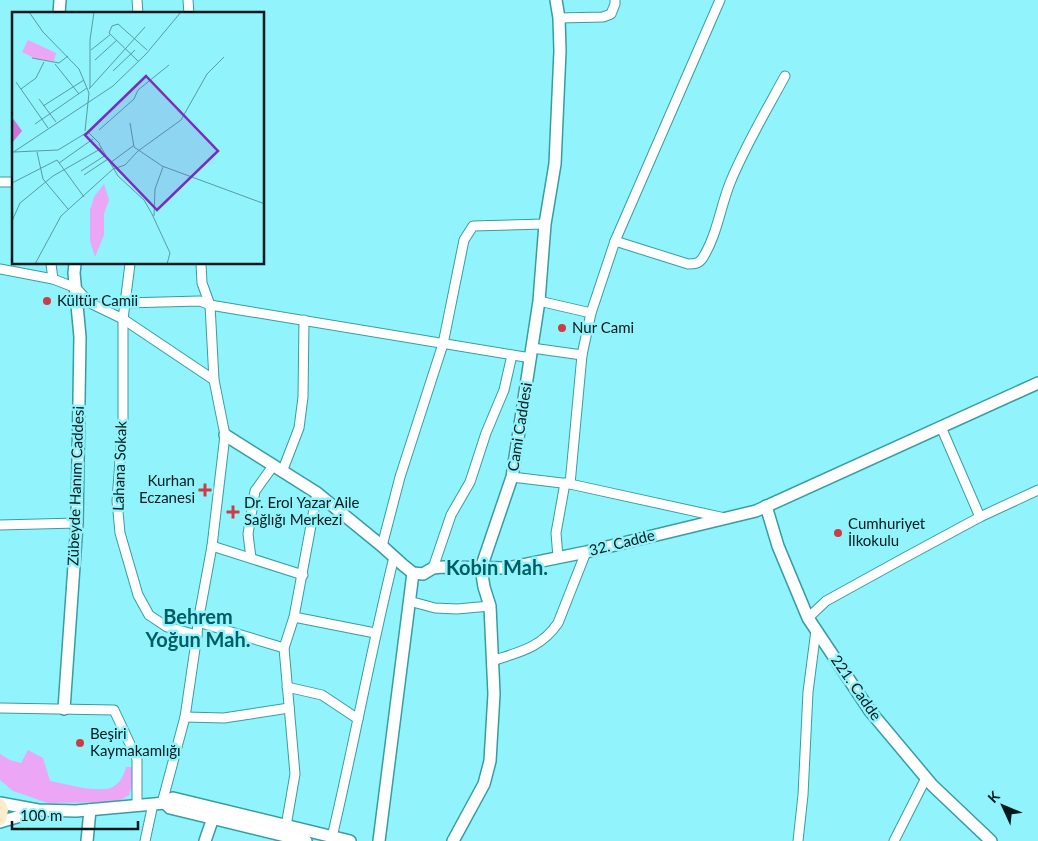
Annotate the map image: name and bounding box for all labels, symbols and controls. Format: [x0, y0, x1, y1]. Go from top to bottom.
inset map [12, 12, 265, 265]
place label: Kültür Camii [57, 291, 138, 309]
marker: Kültür Camii [41, 295, 53, 307]
place label: Nur Cami [572, 318, 634, 336]
marker: Nur Cami [556, 322, 568, 334]
street label: Cami Caddesi [503, 381, 535, 472]
street label: Zübeyde Hanım Caddesi [63, 406, 87, 566]
street label: Lahana Sokak [108, 420, 130, 511]
place label: Kurhan Eczanesi [139, 471, 195, 506]
marker: Kurhan Eczanesi [199, 484, 211, 496]
place label: Dr. Erol Yazar Aile Sağlığı Merkezi [244, 493, 360, 528]
marker: Dr. Erol Yazar Aile Sağlığı Merkezi [226, 505, 240, 519]
place label: Cumhuriyet İlkokulu [848, 514, 926, 549]
street label: 32. Cadde [587, 525, 657, 559]
marker: Cumhuriyet İlkokulu [832, 527, 844, 539]
district label: Kobin Mah. [446, 555, 548, 579]
district label: Behrem Yoğun Mah. [145, 604, 250, 651]
street label: 221. Cadde [828, 651, 886, 724]
place label: Beşiri Kaymakamlığı [90, 724, 181, 759]
marker: Beşiri Kaymakamlığı [74, 737, 86, 749]
north arrow [978, 781, 1028, 831]
text: K [984, 787, 1003, 806]
scale bar [12, 798, 139, 830]
text: 100 m [20, 806, 62, 824]

